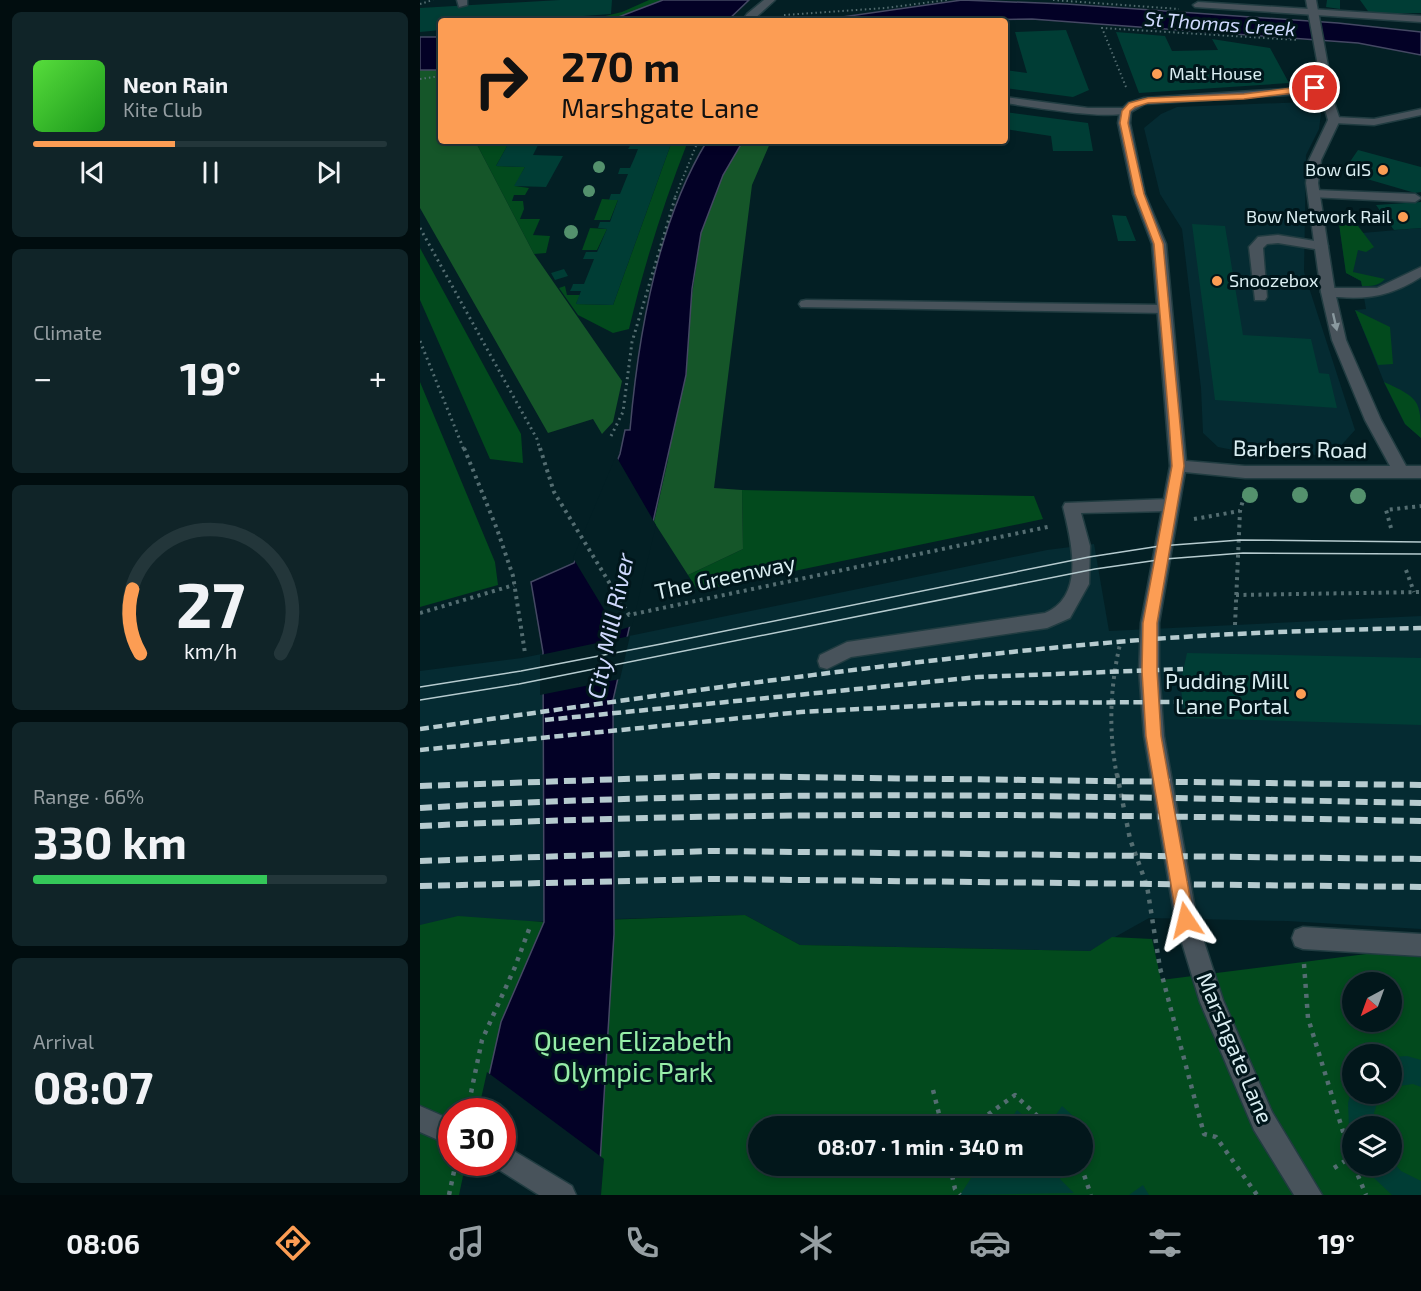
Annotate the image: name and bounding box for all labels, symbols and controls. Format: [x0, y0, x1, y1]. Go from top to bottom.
water label: St Thomas Creek [1144, 6, 1296, 40]
text: 270 m [561, 40, 680, 90]
icon: right [462, 42, 540, 120]
place label: Malt House [1169, 62, 1262, 84]
pin [1289, 62, 1340, 113]
marker: Malt House [1150, 67, 1164, 81]
text: Neon Rain [123, 71, 228, 97]
icon: arrive [1298, 71, 1331, 104]
text: Marshgate Lane [561, 91, 759, 123]
text: Kite Club [123, 97, 203, 121]
icon: previous [76, 156, 109, 189]
icon: pause [194, 156, 227, 189]
icon: next [312, 156, 345, 189]
place label: Bow GIS [1305, 158, 1371, 180]
marker: Bow GIS [1376, 163, 1390, 177]
place label: Bow Network Rail [1246, 205, 1392, 227]
marker: Bow Network Rail [1396, 210, 1410, 224]
place label: Snoozebox [1229, 269, 1319, 291]
marker: Snoozebox [1210, 274, 1224, 288]
one-way arrow [1331, 312, 1340, 331]
text: Climate [33, 320, 102, 344]
text: 19° [180, 350, 241, 404]
text: − [33, 357, 52, 397]
text: + [369, 357, 387, 397]
street label: Barbers Road [1233, 434, 1367, 462]
street label: The Greenway [652, 548, 798, 604]
water label: City Mill River [580, 550, 639, 701]
text: 27 [175, 567, 245, 642]
text: km/h [183, 639, 237, 664]
place label: Pudding Mill Lane Portal [1165, 667, 1289, 718]
marker: Pudding Mill Lane Portal [1294, 687, 1308, 701]
text: Range · 66% [33, 784, 144, 808]
text: 330 km [33, 814, 187, 868]
position arrow [1154, 888, 1218, 952]
street label: Marshgate Lane [1192, 968, 1279, 1127]
north arrow [1342, 972, 1402, 1032]
map controls [1342, 972, 1402, 1176]
park label: Queen Elizabeth Olympic Park [534, 1024, 732, 1088]
text: Arrival [33, 1029, 94, 1053]
button: search [1342, 1044, 1402, 1104]
text: 08:07 [33, 1059, 153, 1113]
speed limit sign: 30 [438, 1098, 516, 1176]
button: layers [1342, 1116, 1402, 1176]
text: 08:07 · 1 min · 340 m [817, 1133, 1024, 1159]
icon: directions [272, 1222, 314, 1264]
icon: music [446, 1222, 488, 1264]
icon: phone [621, 1222, 663, 1264]
icon: climate [795, 1222, 837, 1264]
icon: car [969, 1222, 1011, 1264]
icon: filters [1144, 1222, 1186, 1264]
text: 08:06 [66, 1227, 140, 1259]
text: 19° [1318, 1227, 1355, 1259]

